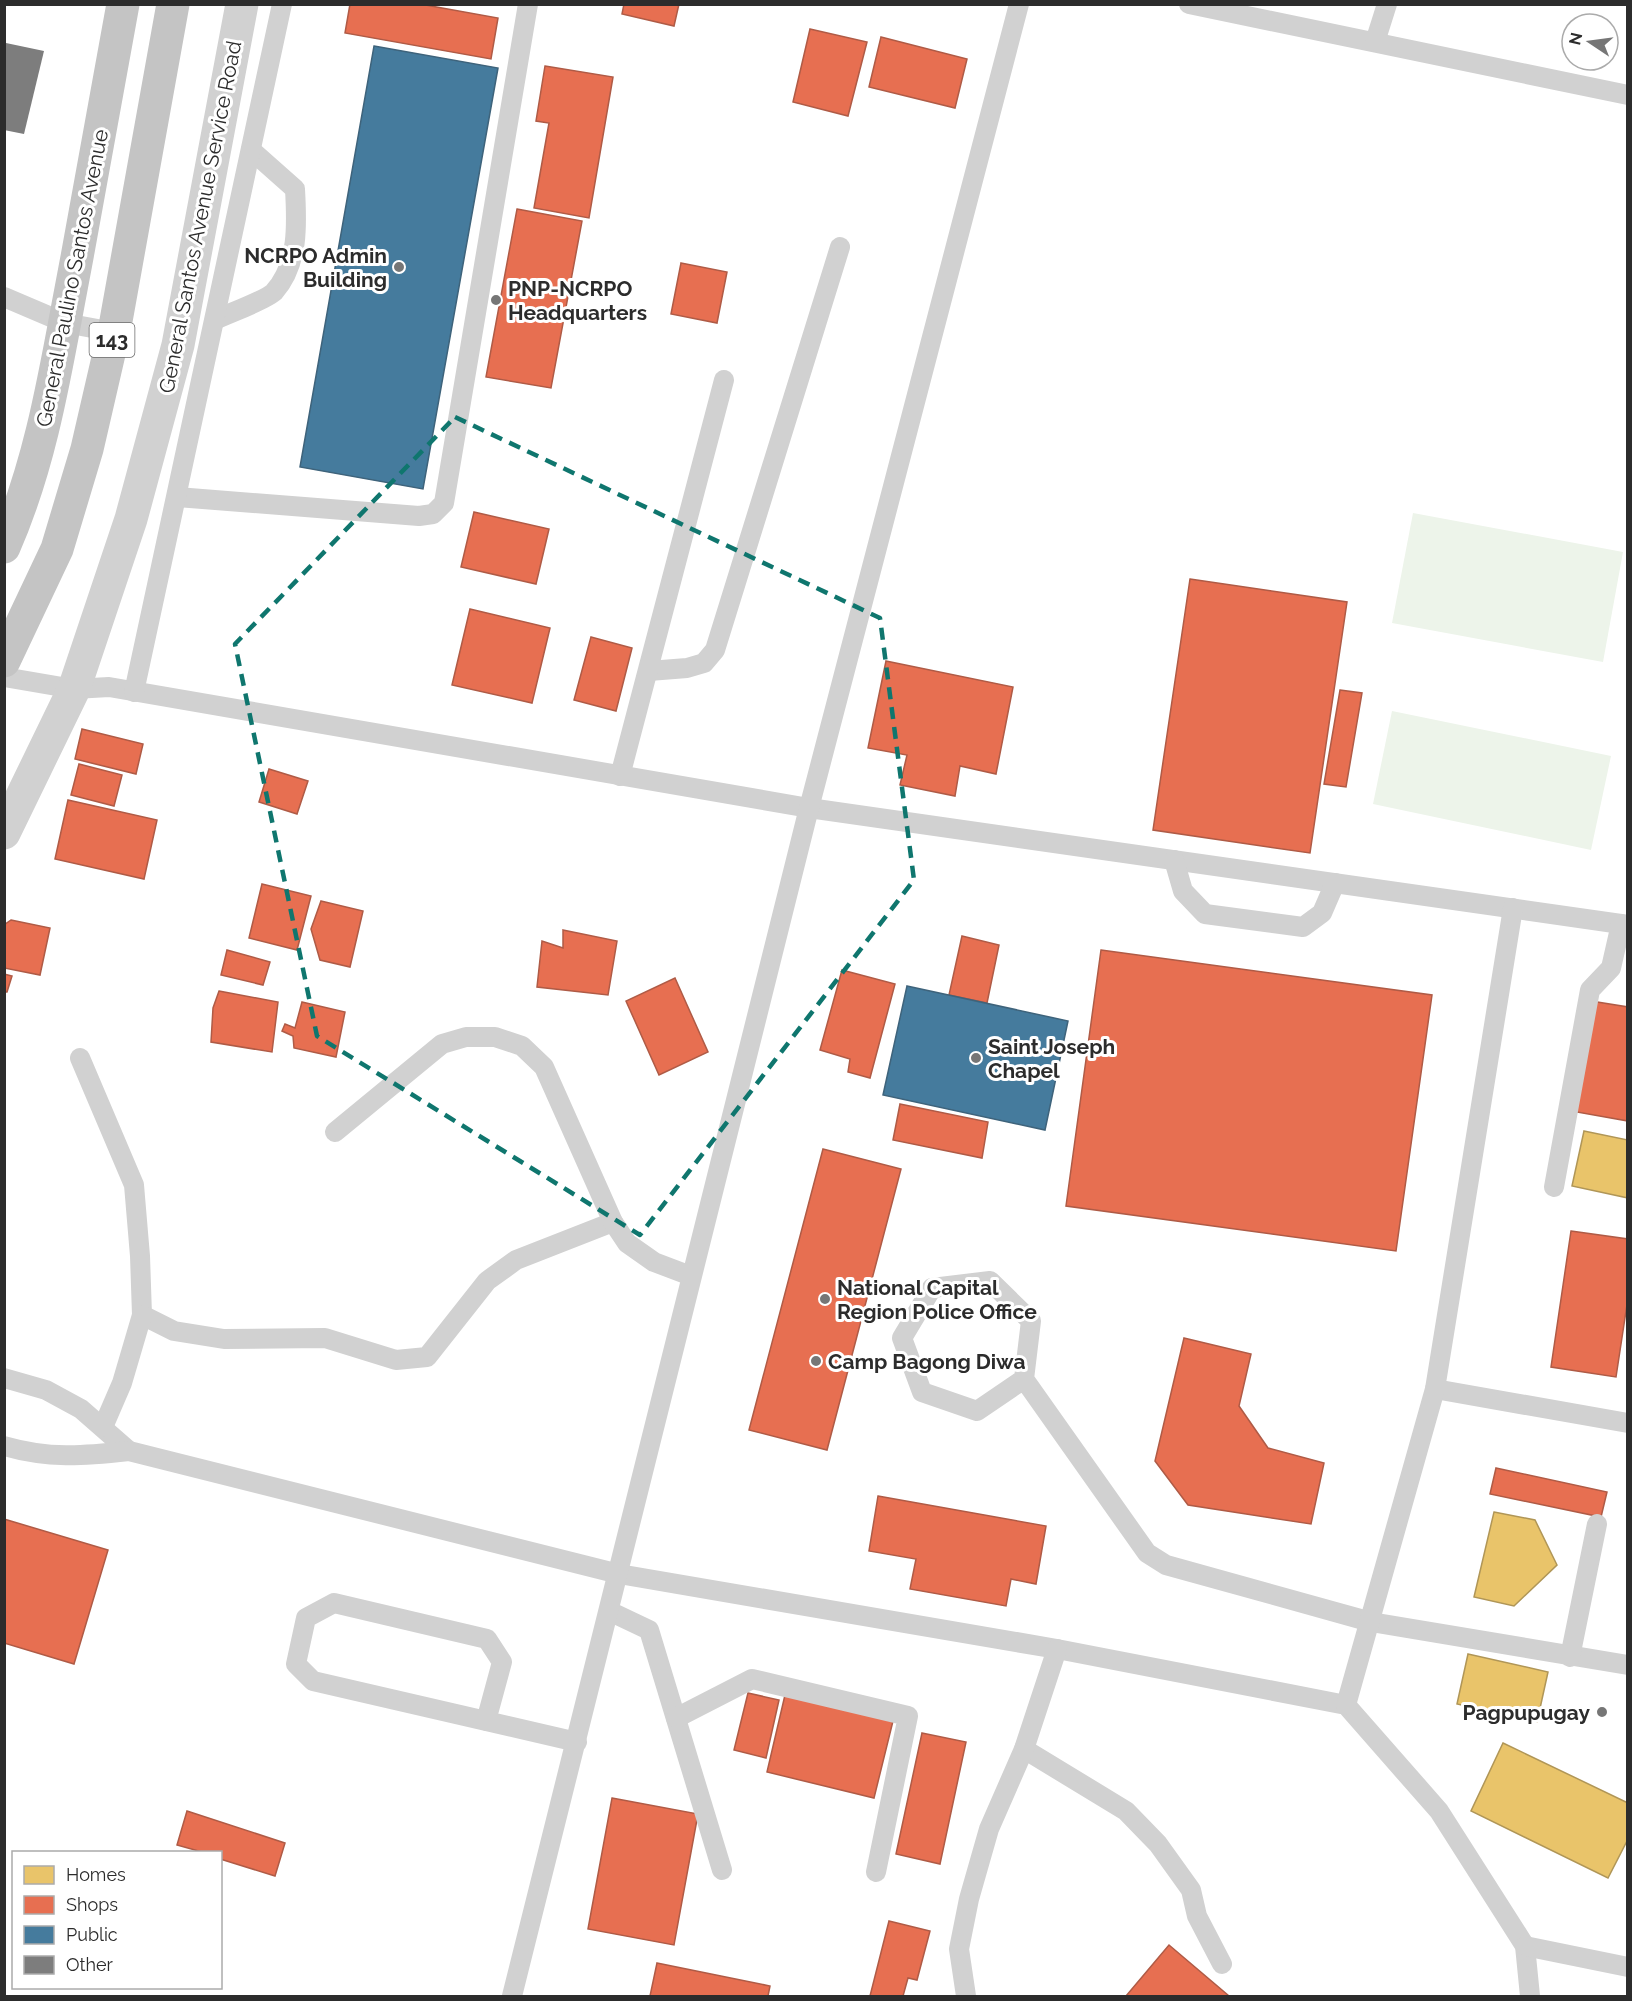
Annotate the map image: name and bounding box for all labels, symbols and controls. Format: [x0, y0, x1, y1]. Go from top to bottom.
north arrow [1560, 12, 1620, 72]
text: N [1565, 31, 1587, 47]
street label: General Santos Avenue Service Road [154, 39, 246, 395]
street label: General Paulino Santos Avenue [31, 127, 113, 429]
place label: NCRPO Admin Building [244, 243, 387, 292]
marker: NCRPO Admin Building [392, 260, 406, 274]
place label: PNP-NCRPO Headquarters [508, 276, 647, 325]
marker: PNP-NCRPO Headquarters [489, 293, 503, 307]
road number: 143 [90, 323, 134, 357]
place label: Saint Joseph Chapel [988, 1034, 1115, 1083]
marker: Saint Joseph Chapel [969, 1051, 983, 1065]
place label: National Capital Region Police Office [837, 1275, 1037, 1324]
marker: National Capital Region Police Office [818, 1292, 832, 1306]
place label: Camp Bagong Diwa [828, 1349, 1026, 1374]
marker: Camp Bagong Diwa [809, 1354, 823, 1368]
place label: Pagpupugay [1463, 1700, 1590, 1725]
marker: Pagpupugay [1595, 1705, 1609, 1719]
legend [12, 1851, 222, 1989]
text: Homes [66, 1864, 126, 1885]
text: Shops [66, 1894, 118, 1915]
text: Public [66, 1924, 118, 1945]
text: Other [66, 1954, 114, 1975]

